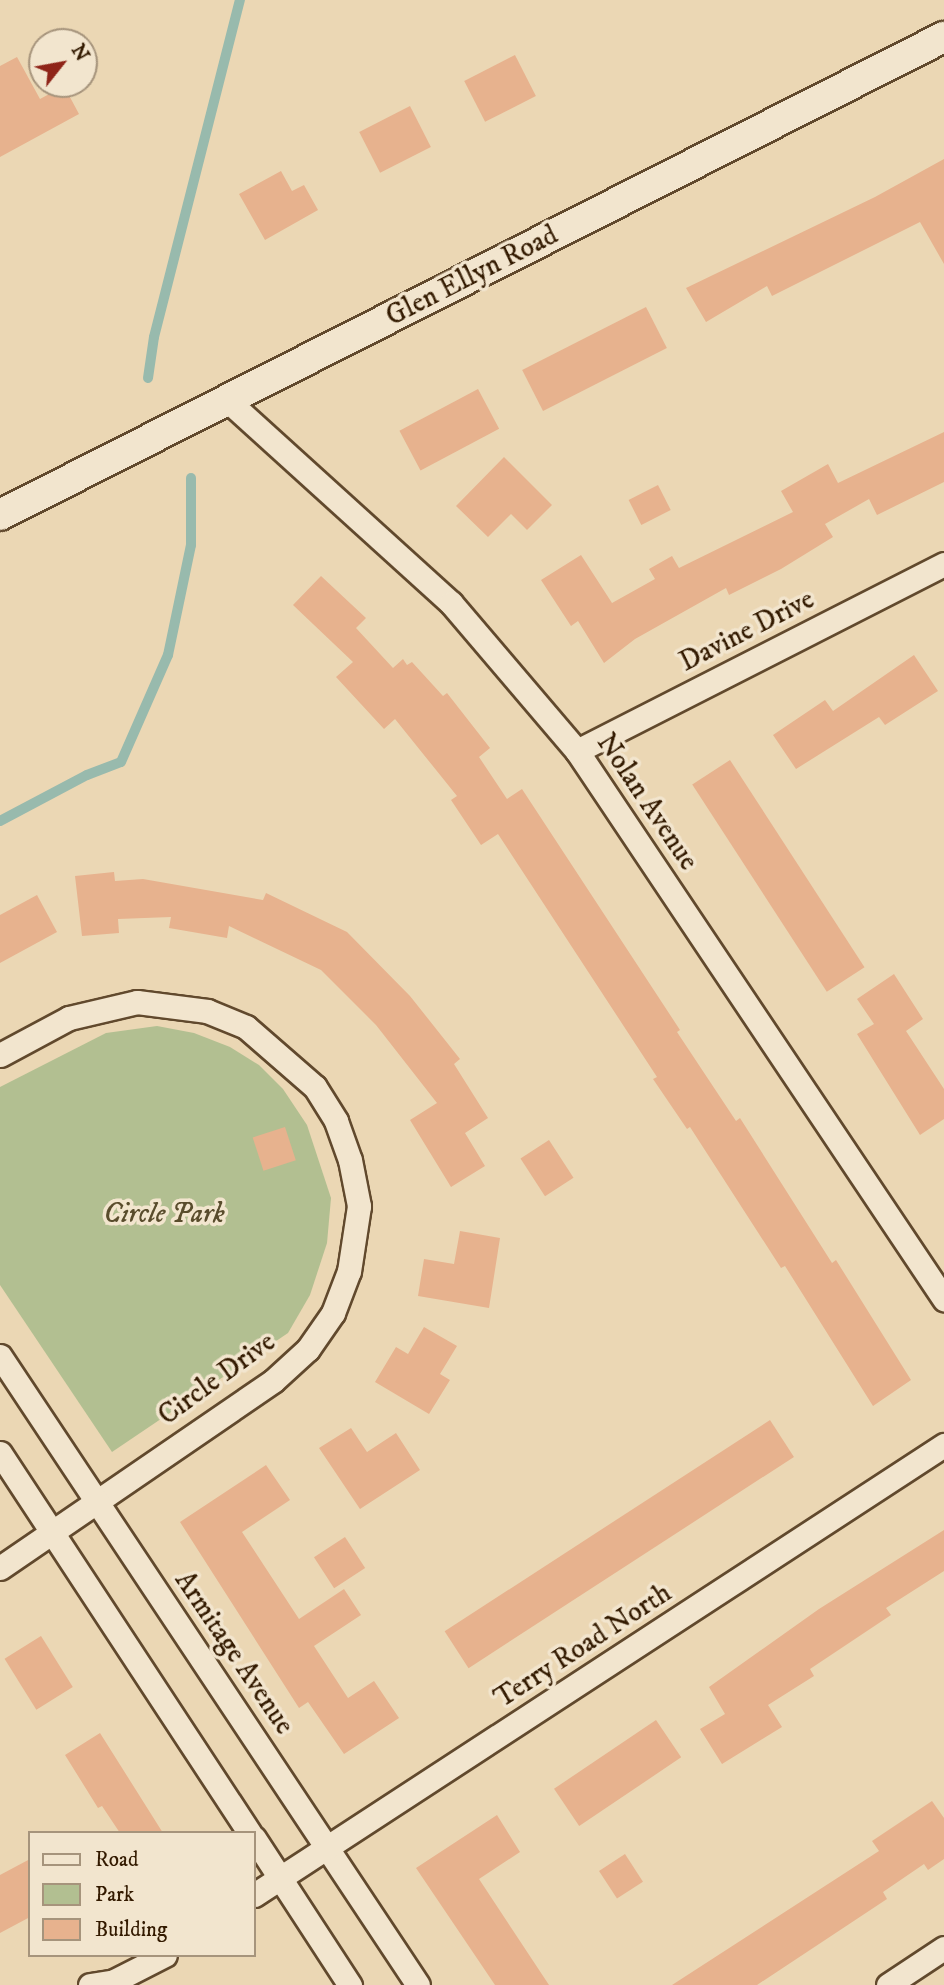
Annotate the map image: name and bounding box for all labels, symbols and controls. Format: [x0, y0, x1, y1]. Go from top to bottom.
north arrow [28, 28, 98, 98]
text: N [66, 40, 94, 66]
street label: Glen Ellyn Road [380, 218, 564, 334]
street label: Davine Drive [674, 583, 820, 679]
street label: Nolan Avenue [589, 727, 705, 877]
park label: Circle Park [103, 1197, 225, 1231]
street label: Circle Drive [152, 1325, 282, 1433]
street label: Armitage Avenue [167, 1565, 301, 1741]
street label: Terry Road North [488, 1576, 678, 1716]
legend [28, 1831, 256, 1957]
text: Road [95, 1847, 139, 1873]
text: Park [95, 1882, 134, 1908]
text: Building [95, 1917, 167, 1943]

